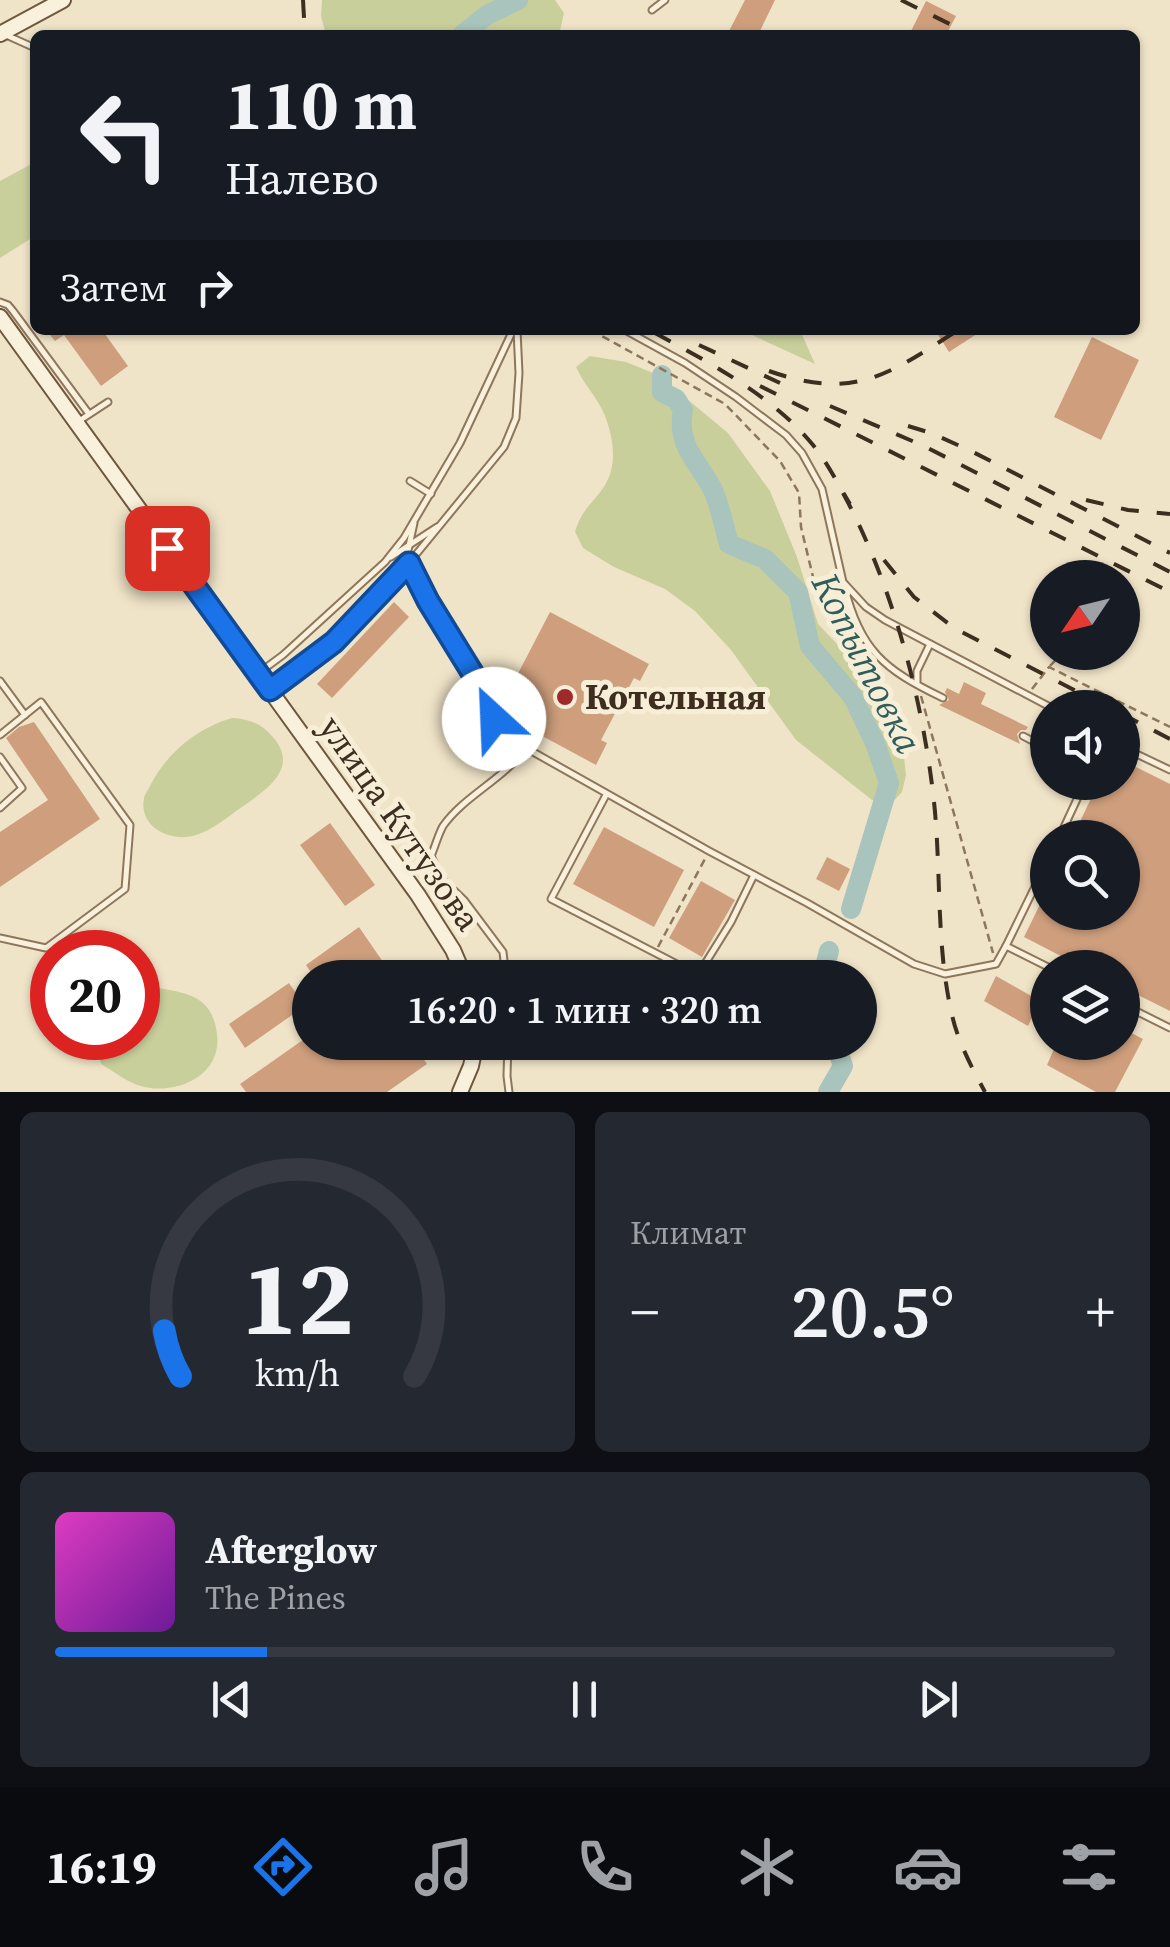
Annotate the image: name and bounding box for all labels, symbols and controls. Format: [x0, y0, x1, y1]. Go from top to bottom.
text: 110 m [225, 56, 417, 152]
icon: left [60, 70, 190, 200]
text: Налево [225, 147, 379, 209]
icon: right [187, 260, 242, 315]
text: Затем [60, 262, 167, 314]
pin [125, 506, 210, 591]
icon: arrive [140, 521, 195, 576]
north arrow [1030, 560, 1140, 670]
map controls [1030, 560, 1140, 1060]
water label: Копытовка [799, 563, 935, 762]
position arrow [442, 667, 546, 771]
place label: Котельная [585, 673, 766, 721]
marker: Котельная [554, 686, 576, 708]
button: sound [1030, 690, 1140, 800]
street label: улица Кутузова [308, 706, 492, 940]
button: search [1030, 820, 1140, 930]
speed limit sign: 20 [30, 930, 160, 1060]
button: layers [1030, 950, 1140, 1060]
text: 16:20 · 1 мин · 320 m [407, 984, 762, 1036]
text: Климат [630, 1211, 746, 1255]
text: 12 [241, 1226, 354, 1369]
text: 20.5° [790, 1259, 955, 1362]
text: − [630, 1274, 659, 1349]
text: + [1086, 1274, 1115, 1349]
text: km/h [255, 1349, 340, 1398]
text: Afterglow [205, 1524, 377, 1576]
text: The Pines [205, 1576, 346, 1620]
icon: previous [204, 1672, 259, 1727]
icon: pause [557, 1672, 612, 1727]
icon: next [911, 1672, 966, 1727]
icon: directions [248, 1832, 318, 1902]
icon: music [409, 1832, 479, 1902]
icon: phone [570, 1832, 640, 1902]
icon: climate [732, 1832, 802, 1902]
icon: car [893, 1832, 963, 1902]
icon: filters [1054, 1832, 1124, 1902]
text: 16:19 [46, 1836, 157, 1898]

